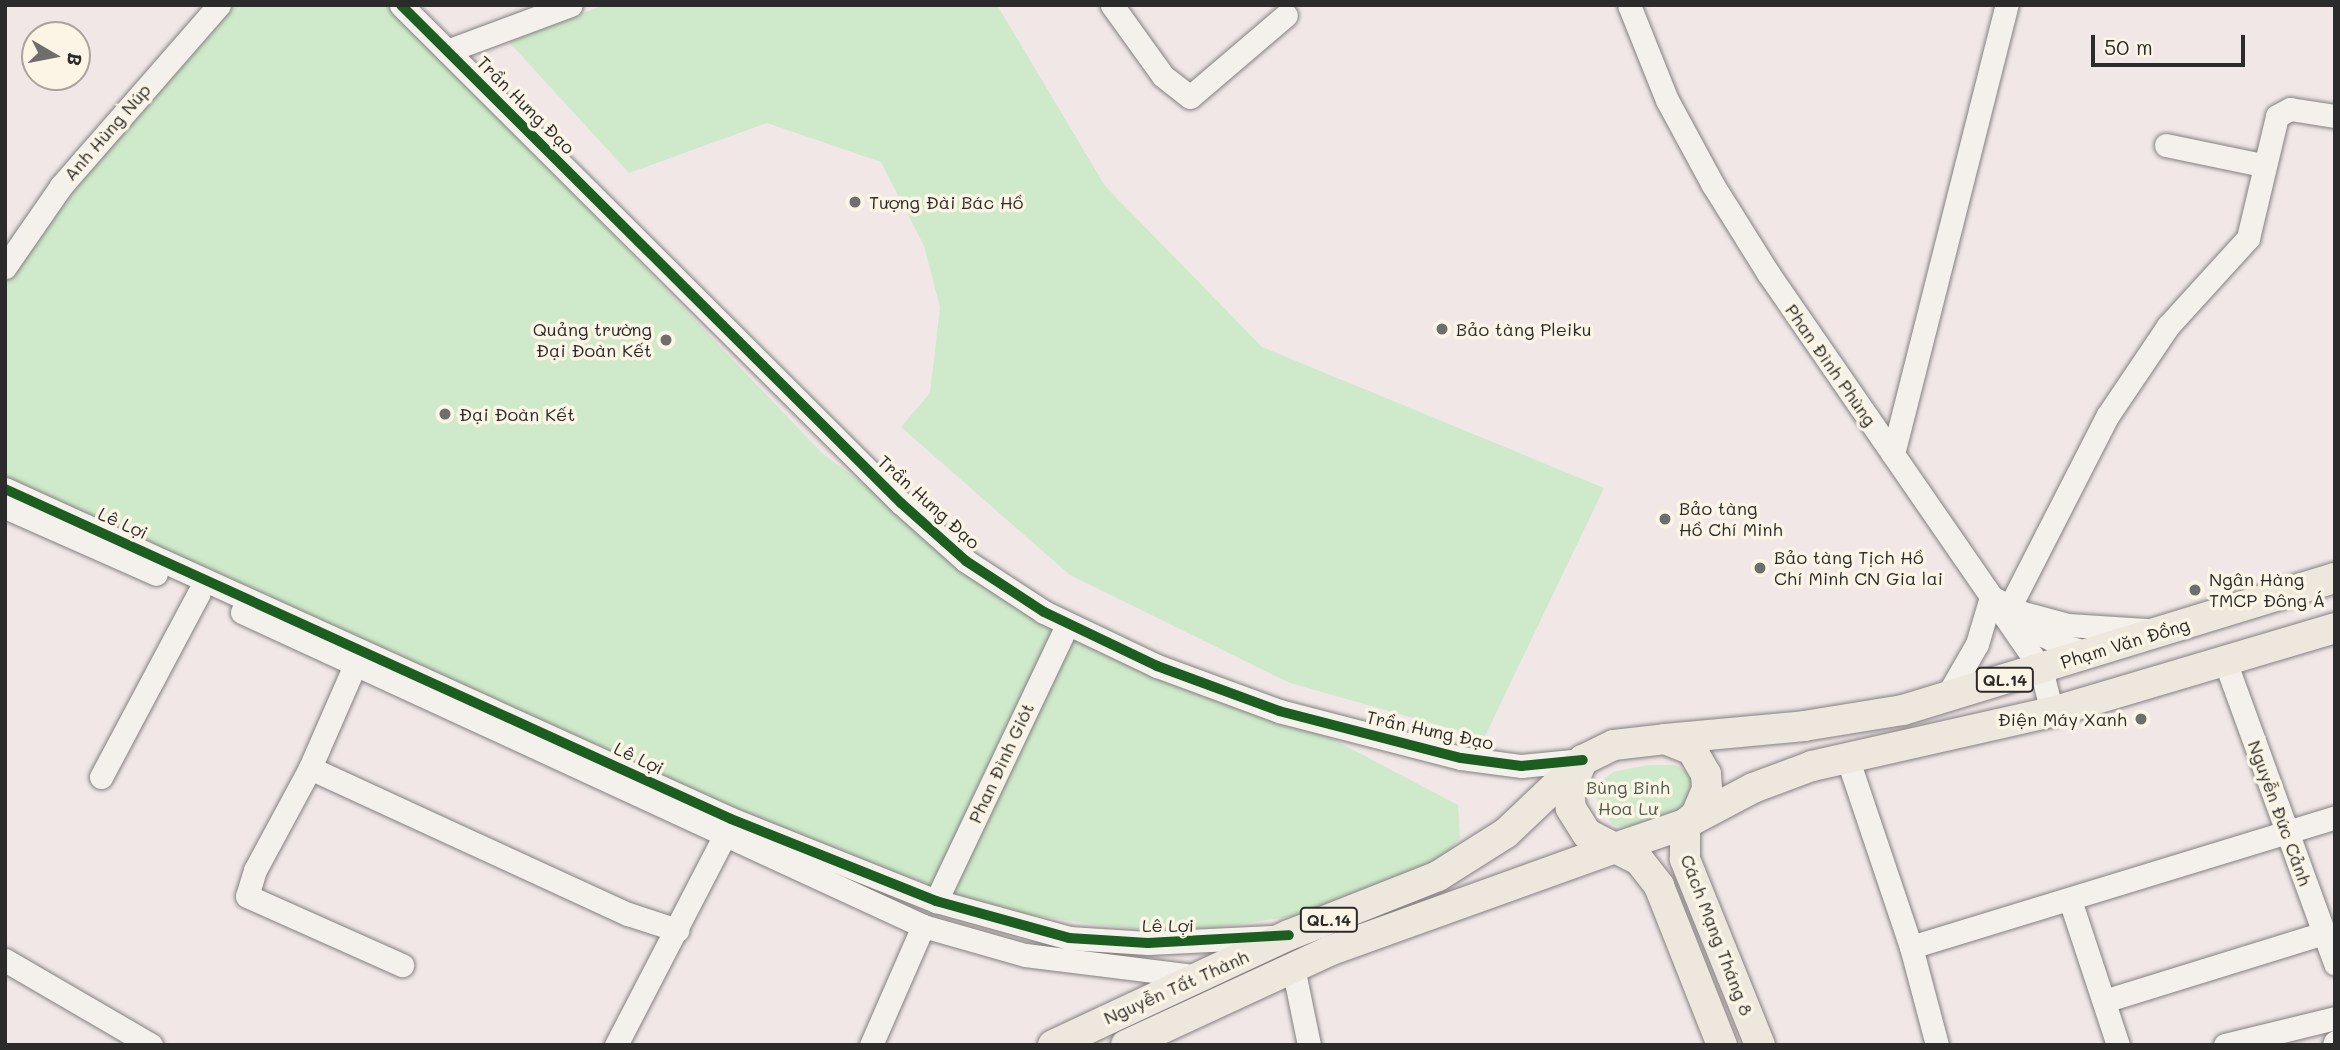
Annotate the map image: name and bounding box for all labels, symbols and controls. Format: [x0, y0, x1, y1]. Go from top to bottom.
north arrow [21, 21, 91, 91]
scale bar [2095, 21, 2249, 65]
text: 50 m [2104, 33, 2153, 60]
text: B [62, 51, 89, 68]
street label: Trần Hưng Đạo [472, 51, 580, 159]
street label: Anh Hùng Núp [59, 79, 155, 185]
place label: Tượng Đài Bác Hồ [869, 191, 1023, 213]
marker: Tượng Đài Bác Hồ [847, 194, 863, 210]
street label: Phan Đình Phùng [1781, 300, 1881, 430]
place label: Bảo tàng Pleiku [1456, 318, 1592, 340]
place label: Quảng trường Đại Đoàn Kết [533, 319, 652, 362]
marker: Bảo tàng Pleiku [1434, 321, 1450, 337]
marker: Quảng trường Đại Đoàn Kết [658, 332, 674, 348]
place label: Đại Đoàn Kết [459, 403, 575, 425]
marker: Đại Đoàn Kết [437, 406, 453, 422]
street label: Trần Hưng Đạo [874, 451, 984, 553]
place label: Bảo tàng Hồ Chí Minh [1679, 498, 1783, 540]
street label: Lê Lợi [95, 503, 151, 543]
marker: Bảo tàng Hồ Chí Minh [1657, 511, 1673, 527]
place label: Bảo tàng Tịch Hồ Chí Minh CN Gia lai [1774, 547, 1943, 590]
marker: Bảo tàng Tịch Hồ Chí Minh CN Gia lai [1752, 560, 1768, 576]
place label: Ngân Hàng TMCP Đông Á [2209, 569, 2325, 612]
marker: Ngân Hàng TMCP Đông Á [2187, 582, 2203, 598]
street label: Phạm Văn Đồng [2058, 613, 2192, 673]
road number: QL.14 [1975, 667, 2035, 692]
street label: Phan Đình Giót [964, 700, 1038, 826]
street label: Trần Hưng Đạo [1364, 706, 1496, 754]
place label: Điện Máy Xanh [1998, 708, 2127, 730]
marker: Điện Máy Xanh [2133, 711, 2149, 727]
street label: Lê Lợi [611, 737, 667, 779]
street label: Nguyễn Đức Cảnh [2244, 737, 2316, 889]
park label: Bùng Binh Hoa Lư [1586, 777, 1670, 820]
street label: Cách Mạng Tháng 8 [1676, 851, 1758, 1019]
road number: QL.14 [1299, 908, 1359, 932]
street label: Lê Lợi [1142, 914, 1194, 936]
street label: Nguyễn Tất Thành [1100, 945, 1252, 1029]

